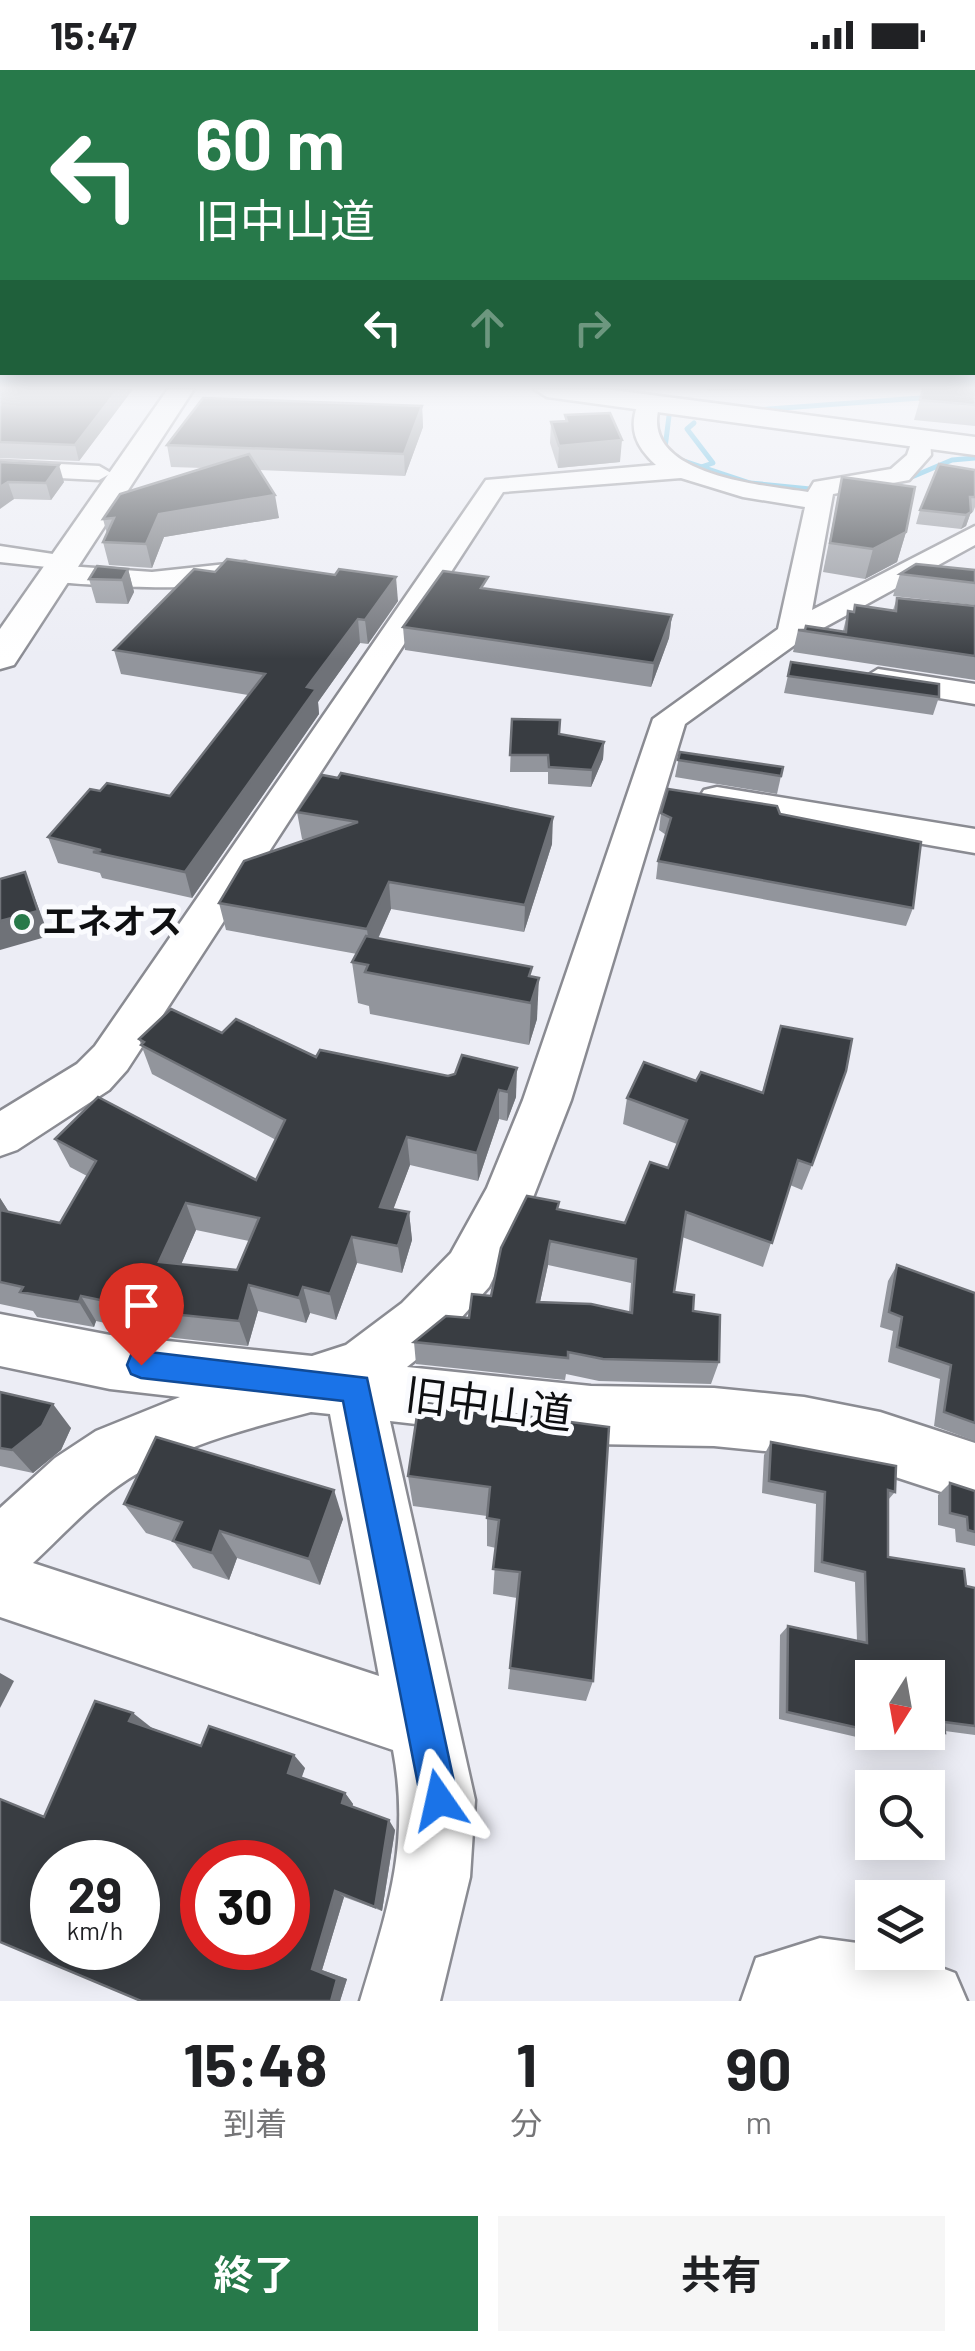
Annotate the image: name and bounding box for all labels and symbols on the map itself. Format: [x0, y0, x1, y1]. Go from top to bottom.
place label: エネオス [42, 899, 182, 941]
marker: エネオス [11, 911, 33, 933]
pin [99, 1263, 184, 1366]
street label: 旧中山道 [403, 1367, 576, 1437]
north arrow [855, 1660, 945, 1750]
position arrow [387, 1748, 491, 1852]
speed limit sign: 30 [180, 1840, 310, 1970]

